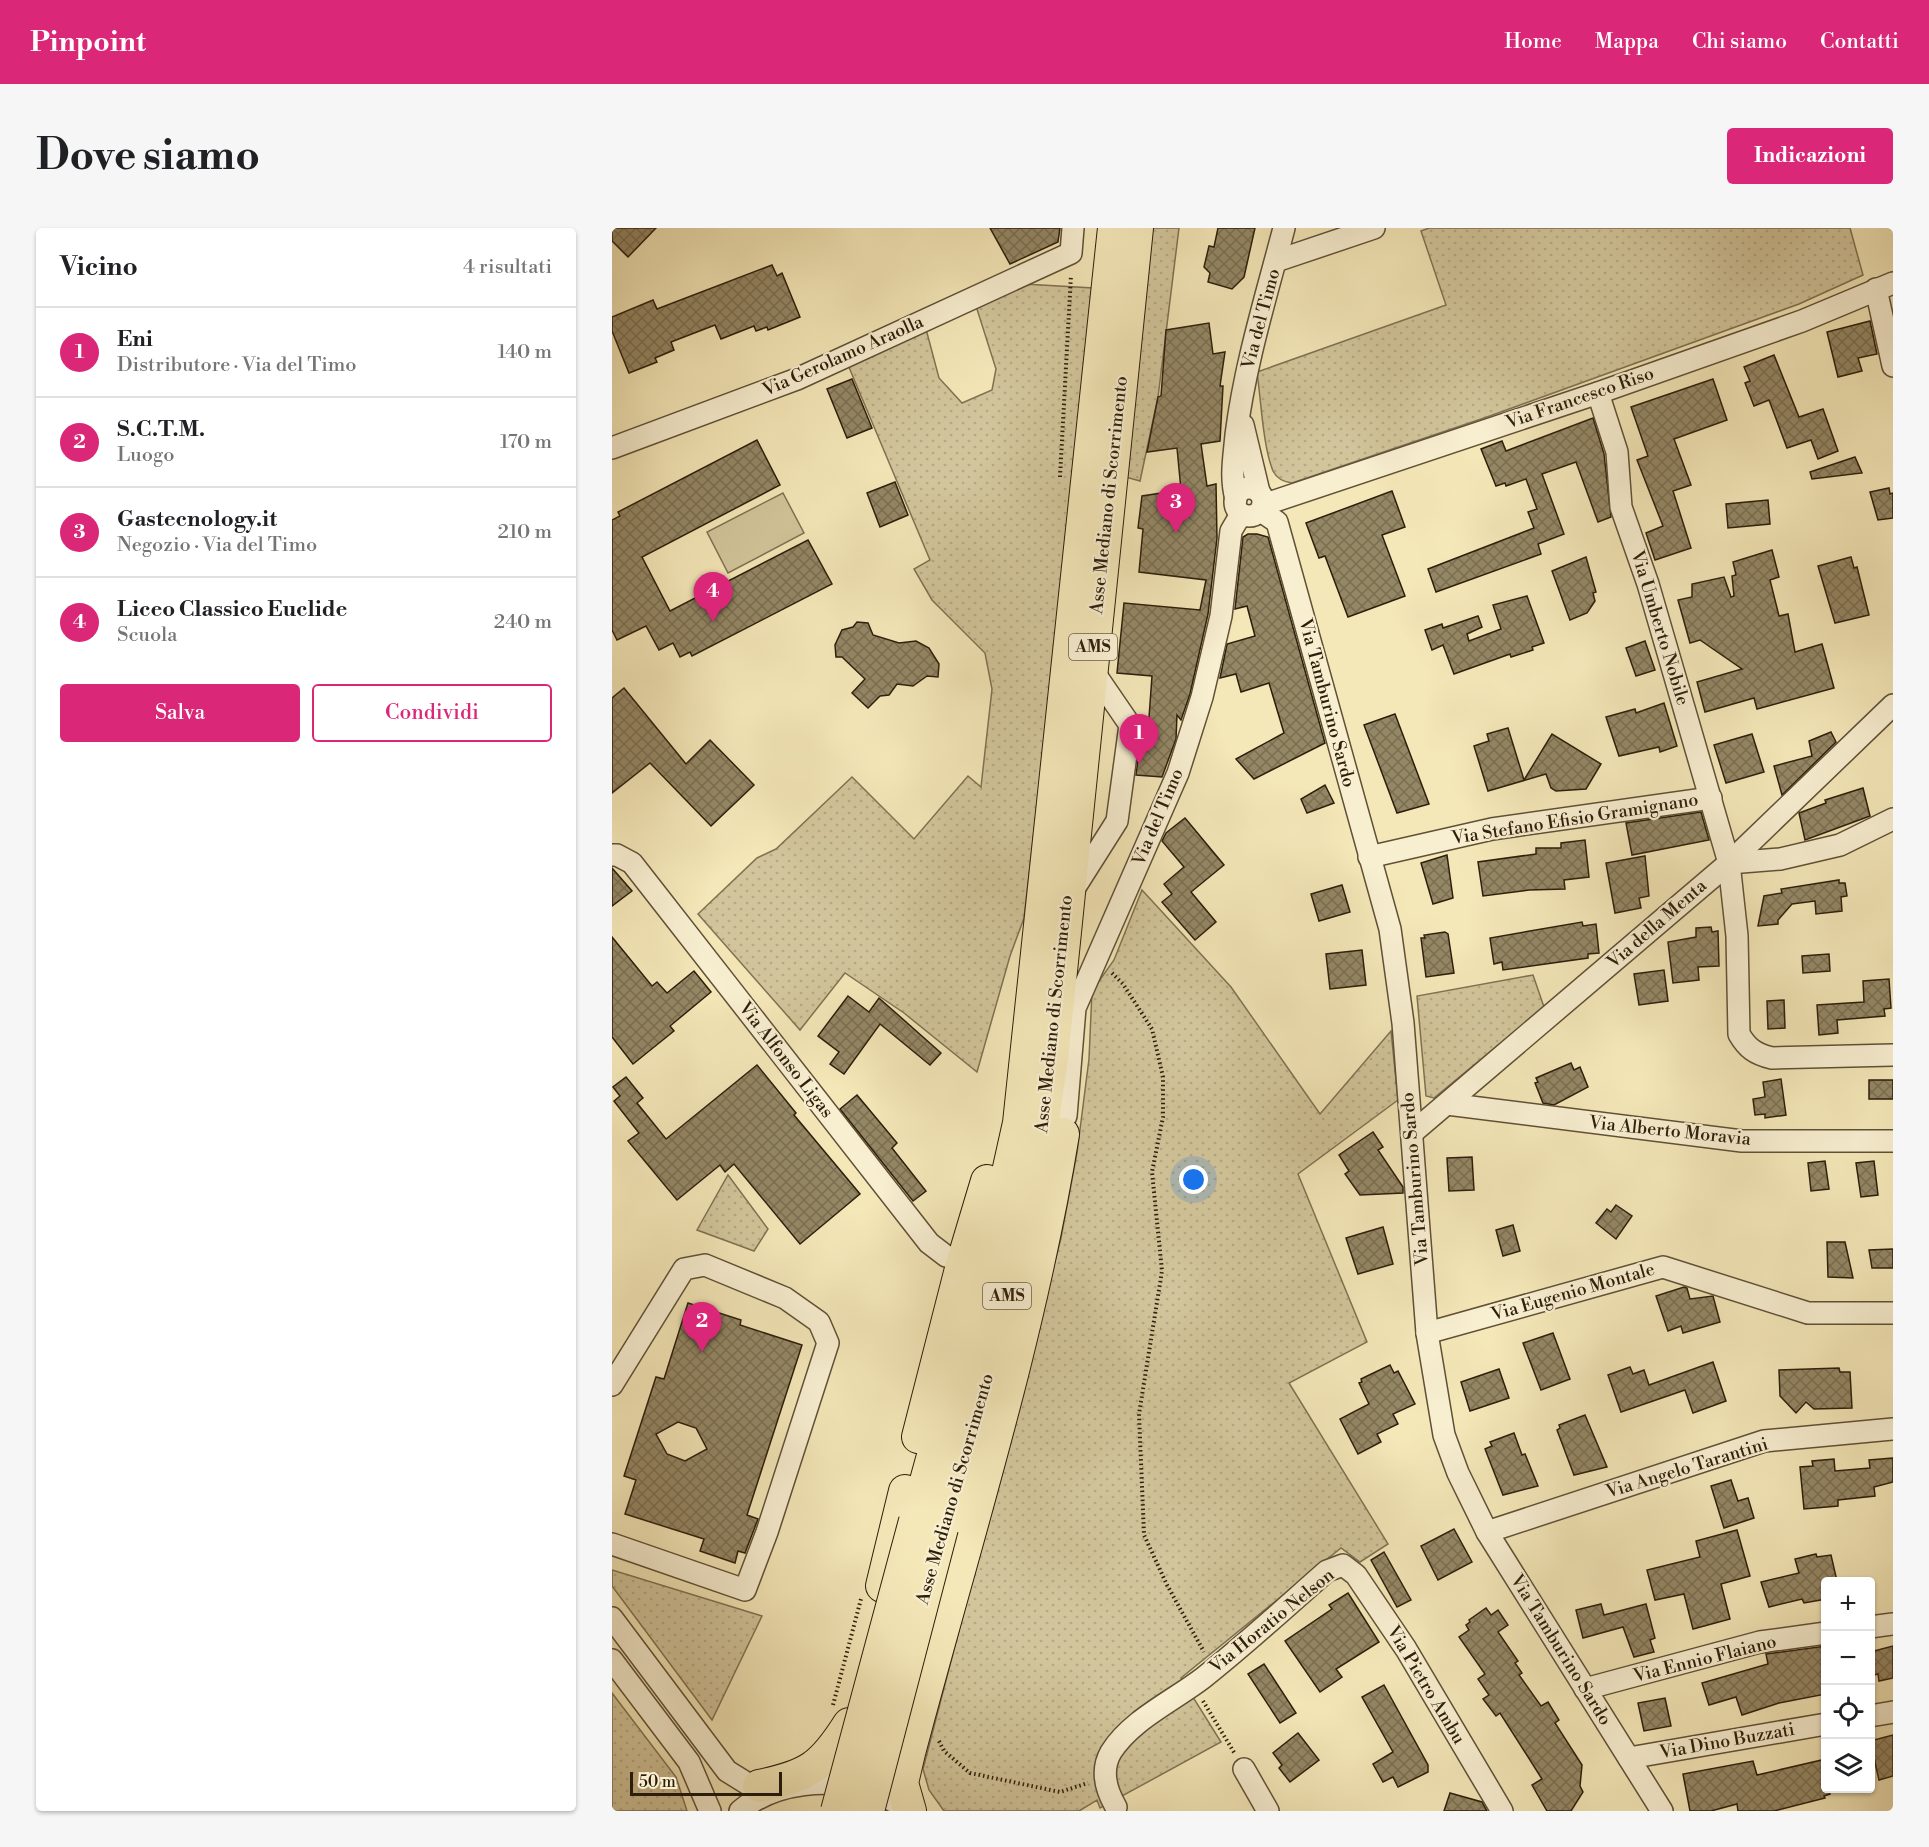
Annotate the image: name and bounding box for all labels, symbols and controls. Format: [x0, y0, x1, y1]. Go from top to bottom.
text: Pinpoint [30, 25, 146, 60]
text: Home [1504, 29, 1562, 55]
text: Mappa [1595, 29, 1659, 55]
text: Chi siamo [1692, 29, 1787, 55]
text: Contatti [1820, 29, 1899, 55]
button: Indicazioni [1727, 128, 1893, 184]
text: Dove siamo [36, 130, 260, 183]
text: Vicino [60, 251, 138, 283]
text: 4 risultati [463, 255, 552, 280]
street label: Via del Timo [1236, 266, 1285, 373]
street label: Via Gerolamo Araolla [758, 310, 928, 402]
text: Eni [117, 326, 153, 353]
text: 1 [75, 340, 84, 365]
text: 140 m [497, 340, 552, 365]
text: Distributore · Via del Timo [117, 353, 357, 378]
street label: Via Francesco Riso [1502, 362, 1657, 434]
street label: Asse Mediano di Scorrimento [1085, 375, 1133, 616]
text: S.C.T.M. [117, 416, 205, 443]
text: 2 [73, 430, 86, 455]
text: 170 m [500, 430, 552, 455]
text: Luogo [117, 443, 174, 468]
pin: 3 [1156, 484, 1196, 533]
text: Gastecnology.it [117, 506, 277, 533]
text: 3 [73, 520, 86, 545]
text: 210 m [497, 520, 552, 545]
text: Negozio · Via del Timo [117, 533, 317, 558]
street label: Via Umberto Nobile [1625, 547, 1694, 708]
pin: 4 [694, 572, 732, 622]
text: Liceo Classico Euclide [117, 596, 347, 623]
text: 4 [73, 610, 86, 635]
text: 240 m [494, 610, 552, 635]
street label: Via Tamburino Sardo [1293, 615, 1361, 790]
text: Scuola [117, 623, 177, 648]
road number: AMS [1069, 634, 1117, 660]
button: Salva [60, 684, 300, 742]
button: Condividi [312, 684, 552, 742]
pin: 1 [1120, 714, 1158, 764]
street label: Via del Timo [1127, 765, 1189, 870]
street label: Via Stefano Efisio Gramignano [1449, 788, 1700, 850]
street label: Via della Menta [1602, 874, 1712, 974]
street label: Asse Mediano di Scorrimento [1030, 894, 1078, 1135]
street label: Via Alfonso Ligas [733, 997, 839, 1123]
street label: Via Tamburino Sardo [1396, 1091, 1434, 1267]
street label: Via Alberto Moravia [1587, 1111, 1753, 1151]
your location [1179, 1165, 1208, 1194]
street label: Via Eugenio Montale [1488, 1258, 1657, 1327]
road number: AMS [983, 1283, 1031, 1309]
pin: 2 [682, 1302, 722, 1352]
street label: Asse Mediano di Scorrimento [911, 1371, 999, 1608]
street label: Via Angelo Tarantini [1602, 1432, 1771, 1504]
street label: Via Horatio Nelson [1204, 1563, 1339, 1679]
street label: Via Tamburino Sardo [1505, 1569, 1617, 1730]
map controls [1821, 1577, 1875, 1793]
button: + [1821, 1577, 1875, 1631]
street label: Via Pietro Ambu [1381, 1621, 1471, 1749]
street label: Via Ennio Flaiano [1630, 1630, 1779, 1688]
button: − [1821, 1631, 1875, 1685]
button: locate [1821, 1685, 1875, 1739]
street label: Via Dino Buzzati [1657, 1718, 1796, 1764]
button: layers [1821, 1739, 1875, 1793]
scale bar [630, 1769, 782, 1796]
text: 50 m [639, 1772, 676, 1792]

